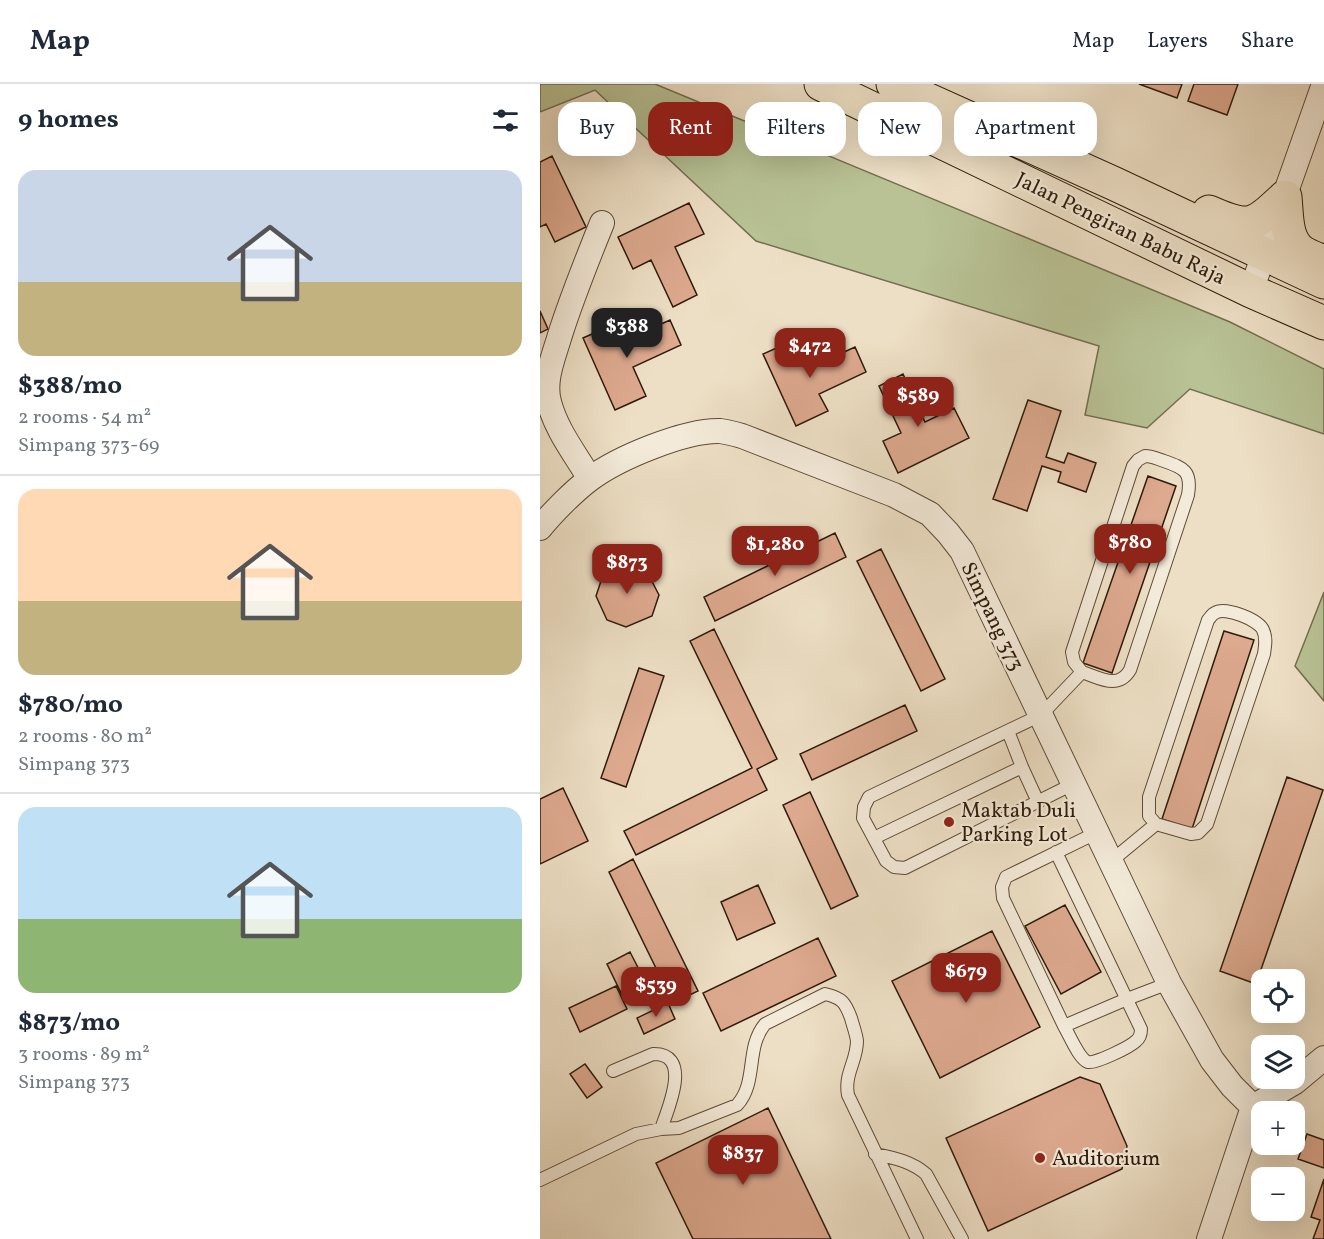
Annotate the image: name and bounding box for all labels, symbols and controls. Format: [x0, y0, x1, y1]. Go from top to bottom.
text: Map [30, 22, 90, 61]
text: Map [1072, 27, 1114, 56]
text: Layers [1147, 27, 1208, 56]
text: Share [1241, 27, 1294, 56]
text: 9 homes [18, 102, 119, 138]
chip: Buy [558, 102, 636, 156]
chip: Rent [648, 102, 733, 156]
chip: Filters [745, 102, 846, 156]
chip: New [858, 102, 942, 156]
chip: Apartment [954, 102, 1097, 156]
icon: filters [489, 104, 522, 137]
street label: Jalan Pengiran Babu Raja [1010, 166, 1230, 293]
icon: home [216, 209, 324, 317]
pin: $388 [591, 308, 663, 359]
text: $388 [605, 313, 649, 341]
pin: $472 [774, 328, 846, 379]
text: $472 [789, 333, 831, 361]
text: $388/mo [18, 368, 122, 404]
pin: $589 [882, 377, 954, 428]
text: $589 [897, 382, 939, 410]
text: 2 rooms · 54 m² [18, 404, 151, 432]
text: Simpang 373-69 [18, 432, 159, 460]
pin: $780 [1094, 524, 1166, 575]
pin: $1,280 [726, 526, 824, 577]
icon: home [216, 528, 324, 636]
text: $780 [1108, 529, 1152, 557]
text: $1,280 [746, 531, 804, 559]
pin: $873 [591, 544, 663, 595]
text: $873 [606, 549, 648, 577]
street label: Simpang 373 [953, 557, 1030, 676]
text: $780/mo [18, 687, 123, 723]
text: 2 rooms · 80 m² [18, 723, 152, 751]
text: Simpang 373 [18, 751, 130, 779]
place label: Maktab Duli Parking Lot [961, 797, 1076, 850]
marker: Maktab Duli Parking Lot [942, 815, 956, 829]
icon: home [216, 846, 324, 954]
pin: $679 [930, 953, 1002, 1004]
text: $679 [945, 958, 987, 986]
pin: $539 [620, 967, 692, 1018]
map controls [1251, 969, 1305, 1221]
button: locate [1251, 969, 1305, 1023]
text: $539 [635, 972, 677, 1000]
text: $873/mo [18, 1005, 120, 1041]
button: layers [1251, 1035, 1305, 1089]
text: 3 rooms · 89 m² [18, 1041, 150, 1069]
text: Simpang 373 [18, 1069, 130, 1097]
button: + [1251, 1101, 1305, 1155]
pin: $837 [707, 1135, 779, 1186]
text: $837 [722, 1140, 764, 1168]
place label: Auditorium [1052, 1145, 1160, 1174]
marker: Auditorium [1033, 1151, 1047, 1165]
button: − [1251, 1167, 1305, 1221]

